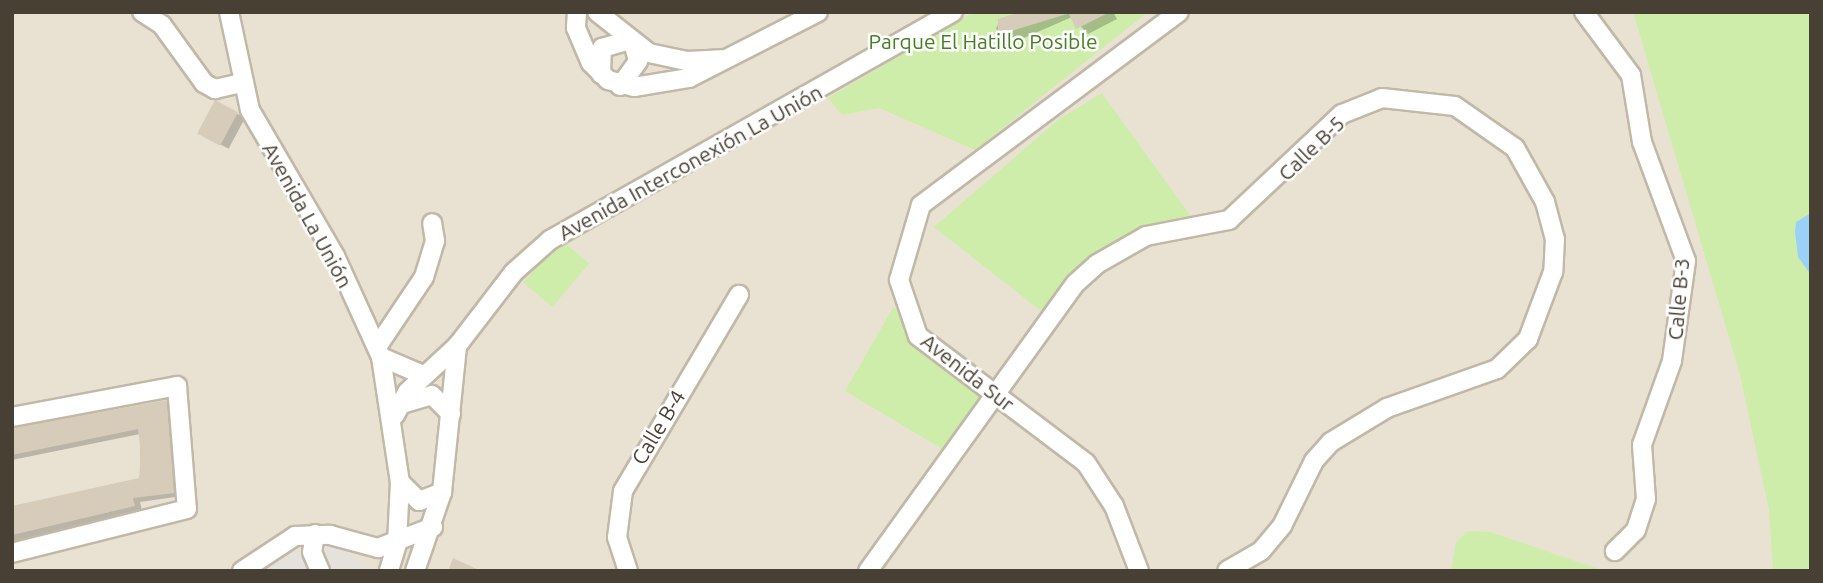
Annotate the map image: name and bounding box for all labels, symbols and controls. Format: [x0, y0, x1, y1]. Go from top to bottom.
park label: Parque El Hatillo Posible [869, 28, 1097, 54]
street label: Avenida Interconexión La Unión [554, 79, 826, 245]
street label: Calle B-5 [1273, 110, 1349, 186]
street label: Avenida La Unión [258, 138, 358, 292]
street label: Calle B-3 [1662, 257, 1694, 341]
street label: Avenida Sur [916, 328, 1020, 416]
street label: Calle B-4 [626, 385, 690, 469]

